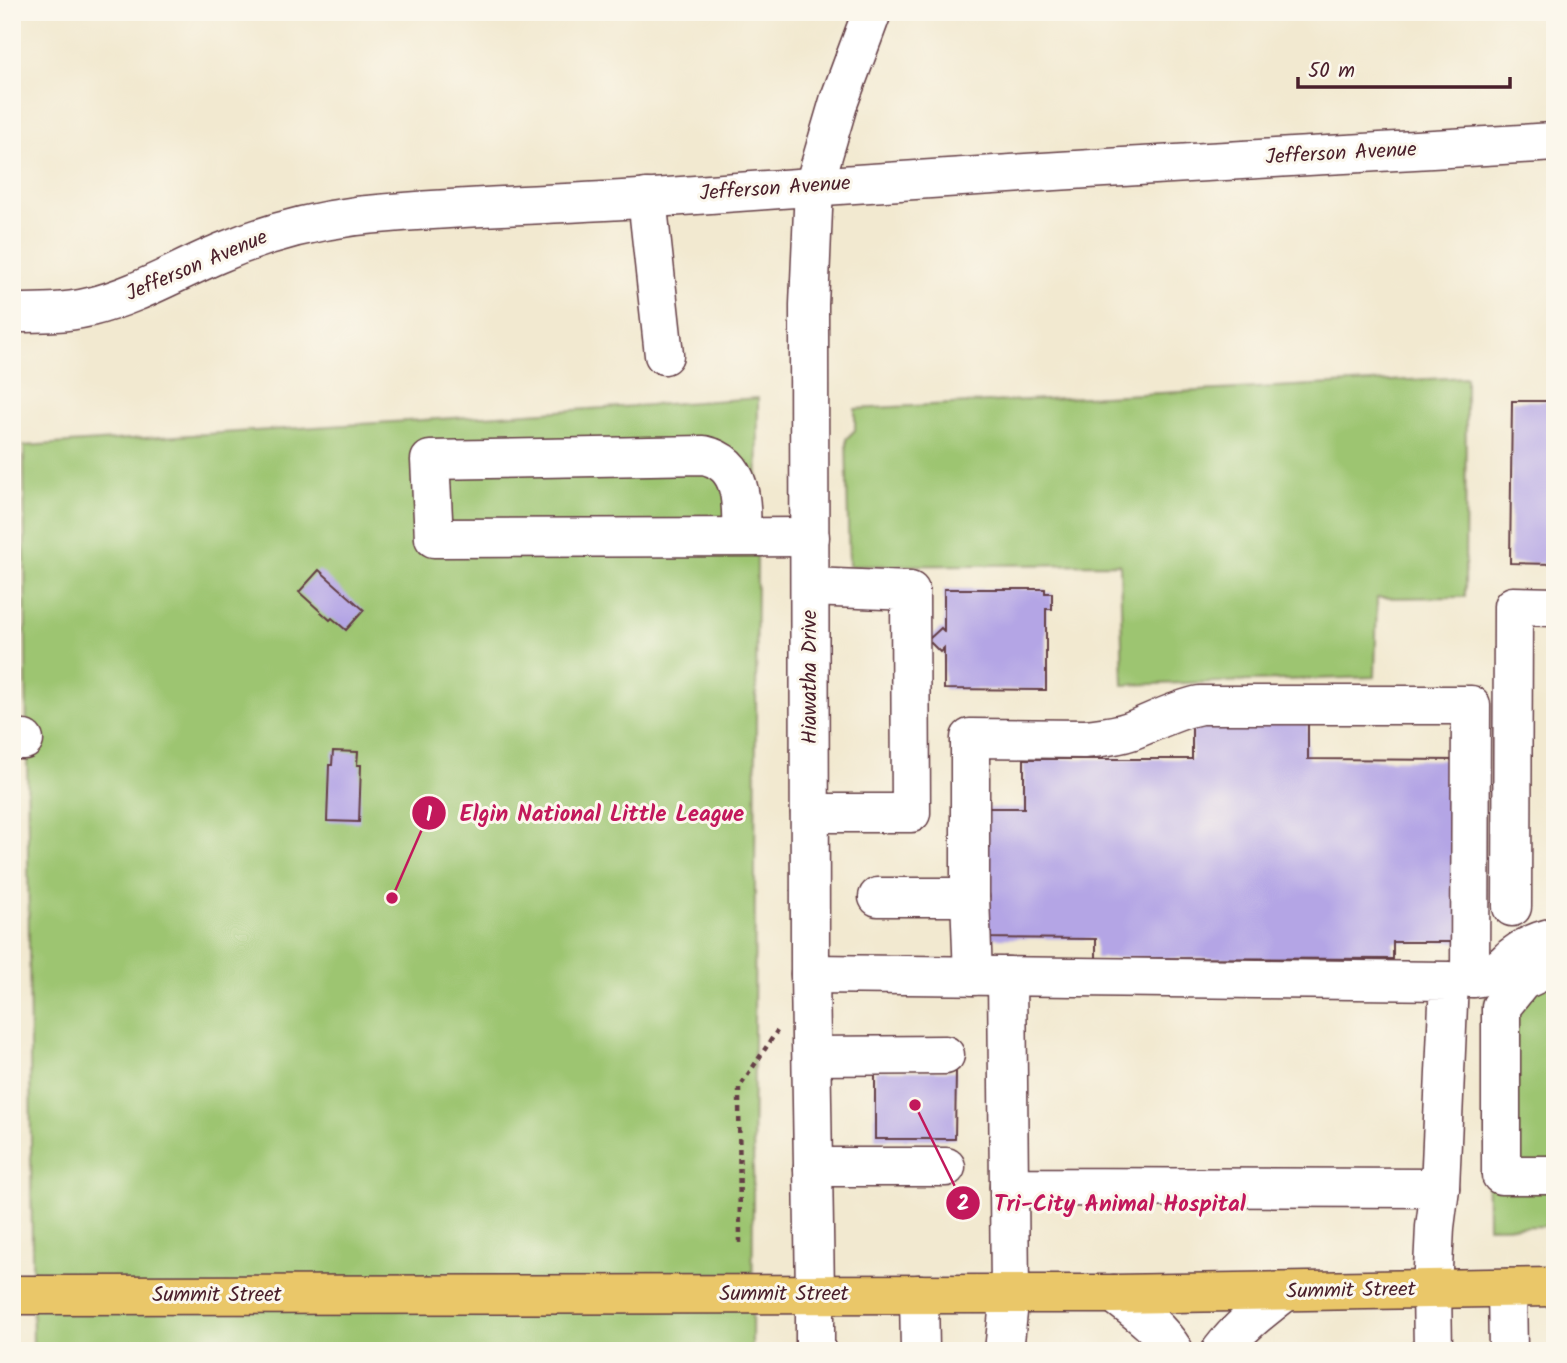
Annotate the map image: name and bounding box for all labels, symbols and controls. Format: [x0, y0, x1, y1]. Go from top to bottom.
scale bar [1298, 46, 1509, 90]
text: 50 m [1308, 55, 1355, 88]
street label: Jefferson Avenue [1265, 134, 1418, 174]
street label: Jefferson Avenue [698, 167, 852, 211]
street label: Jefferson Avenue [121, 221, 274, 311]
street label: Hiawatha Drive [794, 609, 827, 744]
callout: Elgin National Little League [411, 791, 759, 835]
text: Elgin National Little League [460, 797, 744, 833]
text: 1 [426, 799, 433, 832]
callout: Tri-City Animal Hospital [945, 1181, 1260, 1225]
text: Tri-City Animal Hospital [994, 1187, 1247, 1223]
text: 2 [957, 1188, 969, 1221]
street label: Summit Street [1286, 1273, 1417, 1309]
street label: Summit Street [719, 1278, 850, 1311]
street label: Summit Street [152, 1279, 283, 1312]

